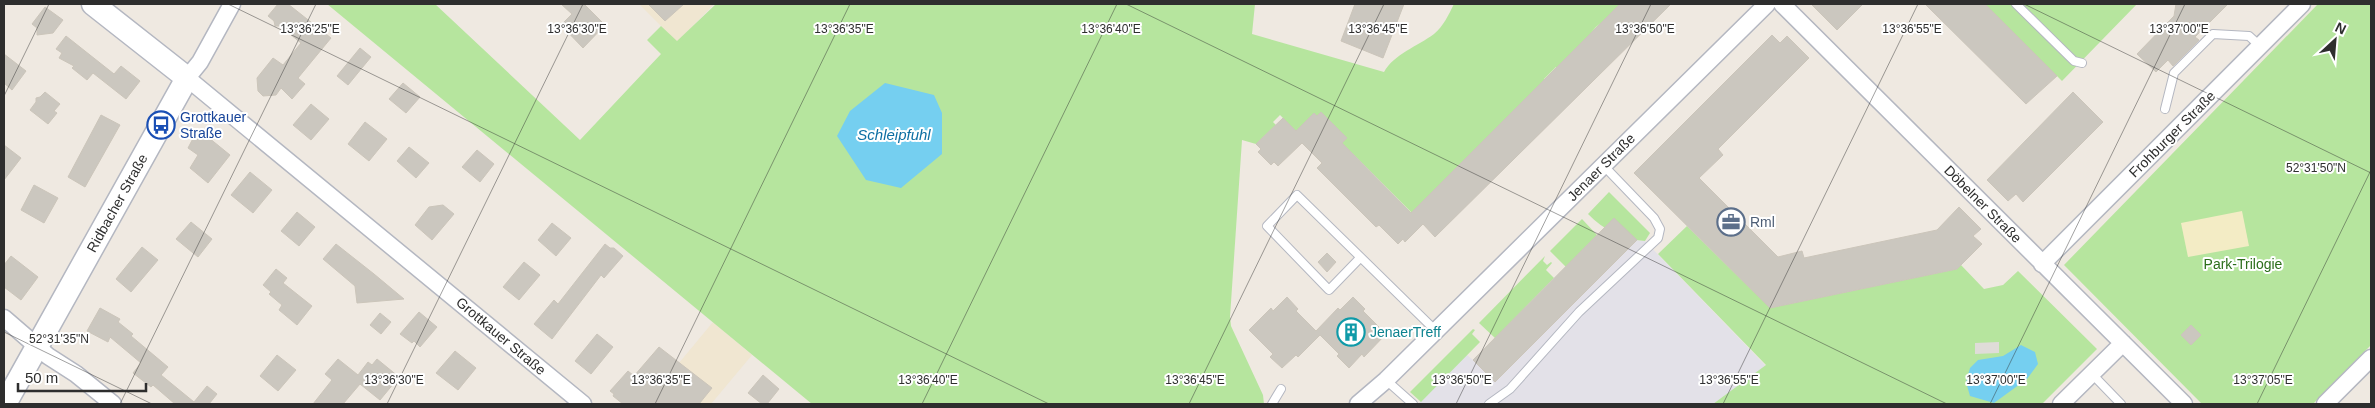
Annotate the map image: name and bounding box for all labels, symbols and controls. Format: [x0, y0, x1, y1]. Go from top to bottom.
north arrow [2310, 15, 2360, 65]
text: N [2333, 19, 2349, 38]
text: 13°36'25"E [280, 22, 340, 36]
text: 13°36'30"E [547, 22, 607, 36]
text: 13°36'35"E [814, 22, 874, 36]
text: 13°36'40"E [1081, 22, 1141, 36]
text: 13°36'45"E [1348, 22, 1408, 36]
text: 13°36'50"E [1615, 22, 1675, 36]
text: 13°36'55"E [1882, 22, 1942, 36]
text: 13°37'00"E [2149, 22, 2209, 36]
street label: Frohburger Straße [2126, 87, 2219, 180]
place label: Grottkauer Straße [180, 109, 246, 141]
bus stop icon: Grottkauer Straße [146, 110, 176, 140]
water label: Schleipfuhl [857, 126, 931, 143]
street label: Jenaer Straße [1564, 130, 1638, 204]
street label: Ridbacher Straße [83, 151, 151, 255]
text: 52°31'50"N [2286, 161, 2346, 175]
street label: Döbelner Straße [1941, 162, 2025, 246]
office icon: Rml [1716, 207, 1746, 237]
place label: Rml [1750, 214, 1775, 230]
park label: Park-Trilogie [2204, 256, 2283, 272]
street label: Grottkauer Straße [453, 294, 549, 378]
building icon: JenaerTreff [1336, 317, 1366, 347]
place label: JenaerTreff [1370, 324, 1441, 340]
text: 52°31'35"N [29, 332, 89, 346]
scale bar [18, 360, 145, 392]
text: 50 m [25, 369, 58, 386]
text: 13°36'30"E [364, 373, 424, 387]
text: 13°36'35"E [631, 373, 691, 387]
text: 13°36'40"E [898, 373, 958, 387]
text: 13°36'45"E [1165, 373, 1225, 387]
text: 13°36'50"E [1432, 373, 1492, 387]
text: 13°36'55"E [1699, 373, 1759, 387]
text: 13°37'00"E [1966, 373, 2026, 387]
text: 13°37'05"E [2233, 373, 2293, 387]

